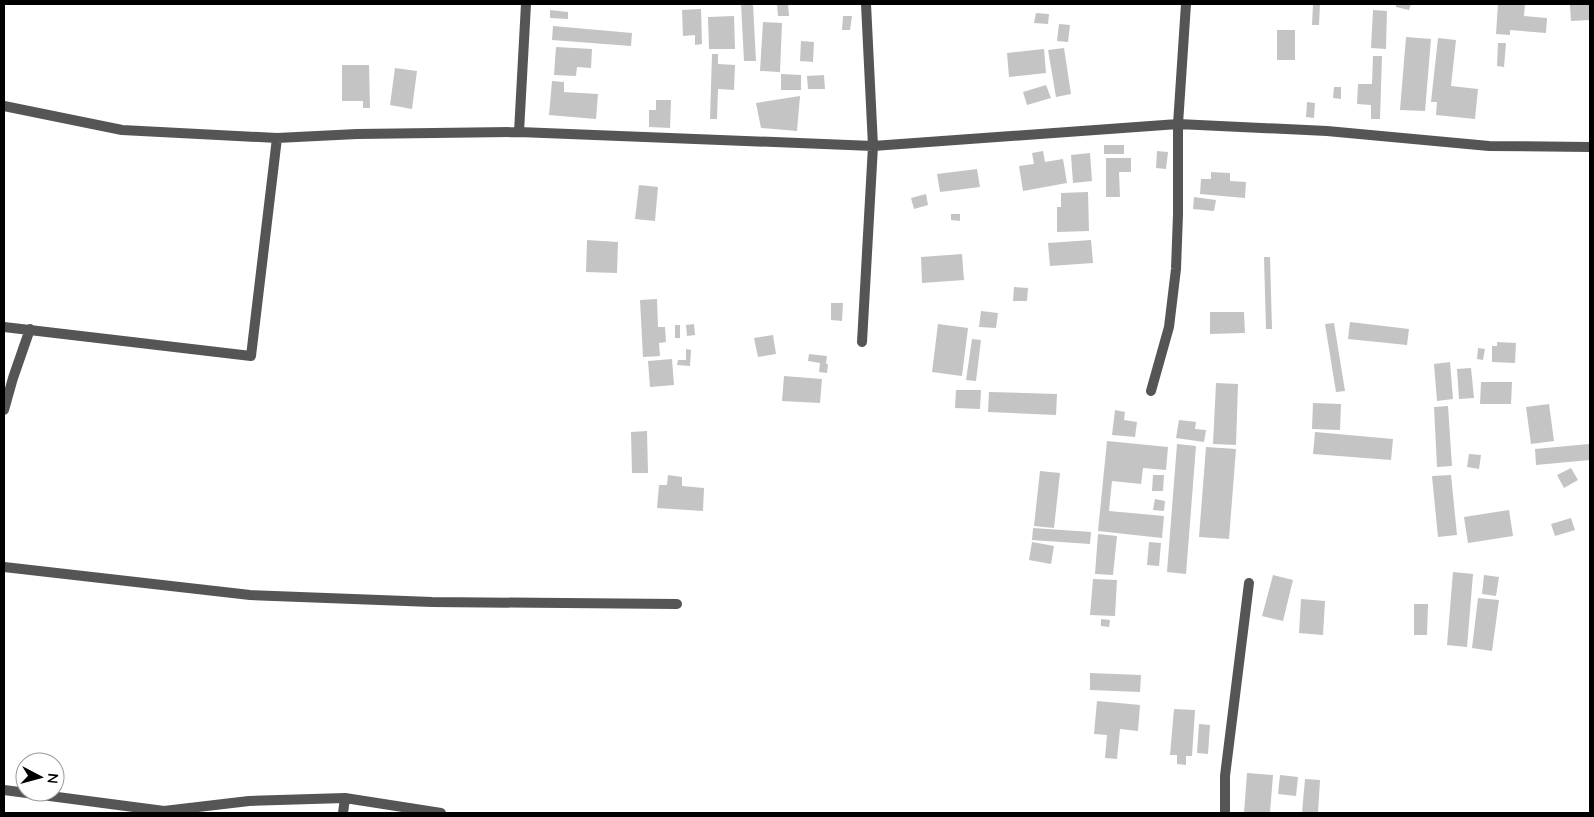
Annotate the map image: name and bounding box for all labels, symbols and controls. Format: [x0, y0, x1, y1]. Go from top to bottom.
north arrow [15, 752, 65, 802]
text: N [42, 772, 62, 785]

